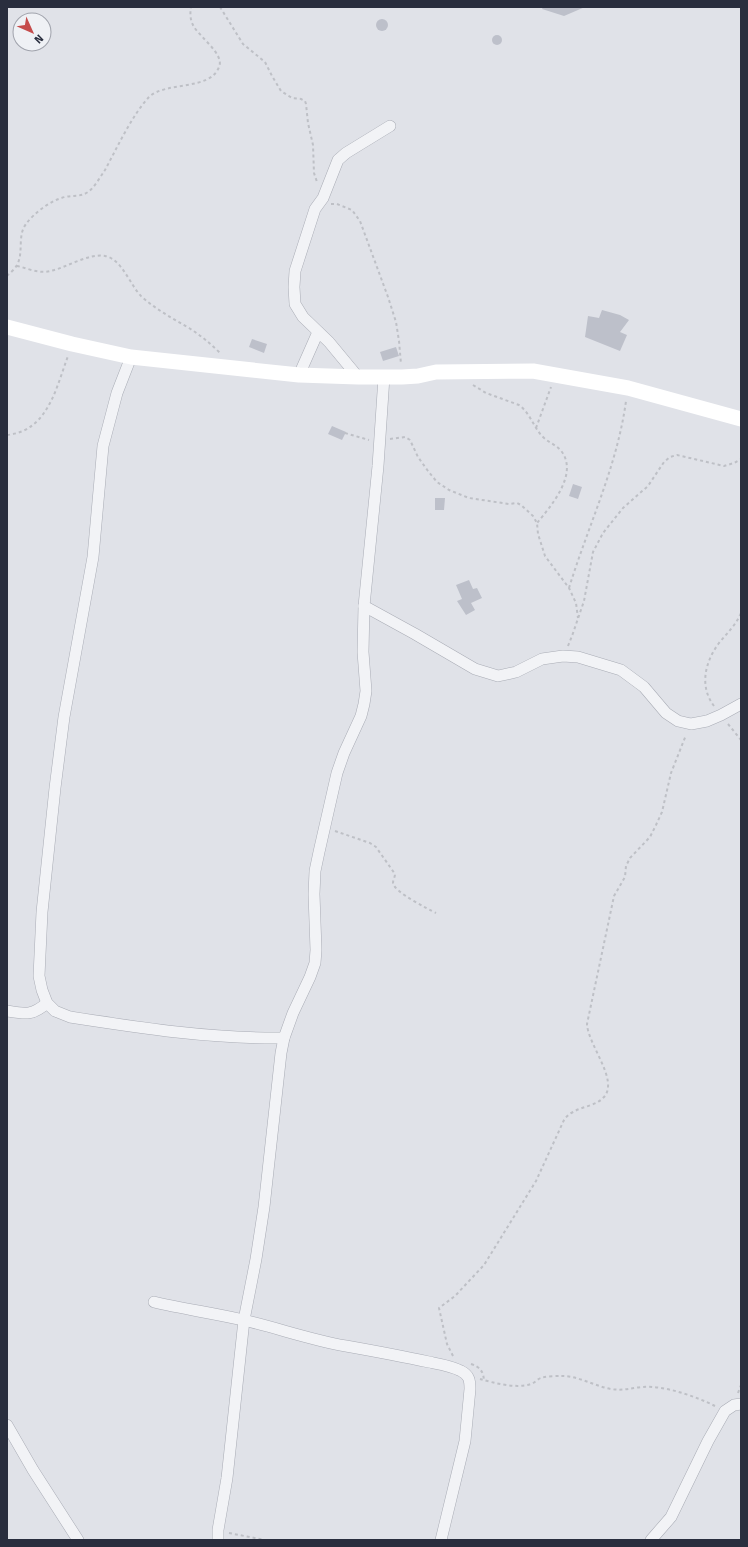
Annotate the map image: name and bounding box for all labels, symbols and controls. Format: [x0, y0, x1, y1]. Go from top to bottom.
north arrow [12, 12, 52, 52]
text: N [32, 32, 46, 46]

